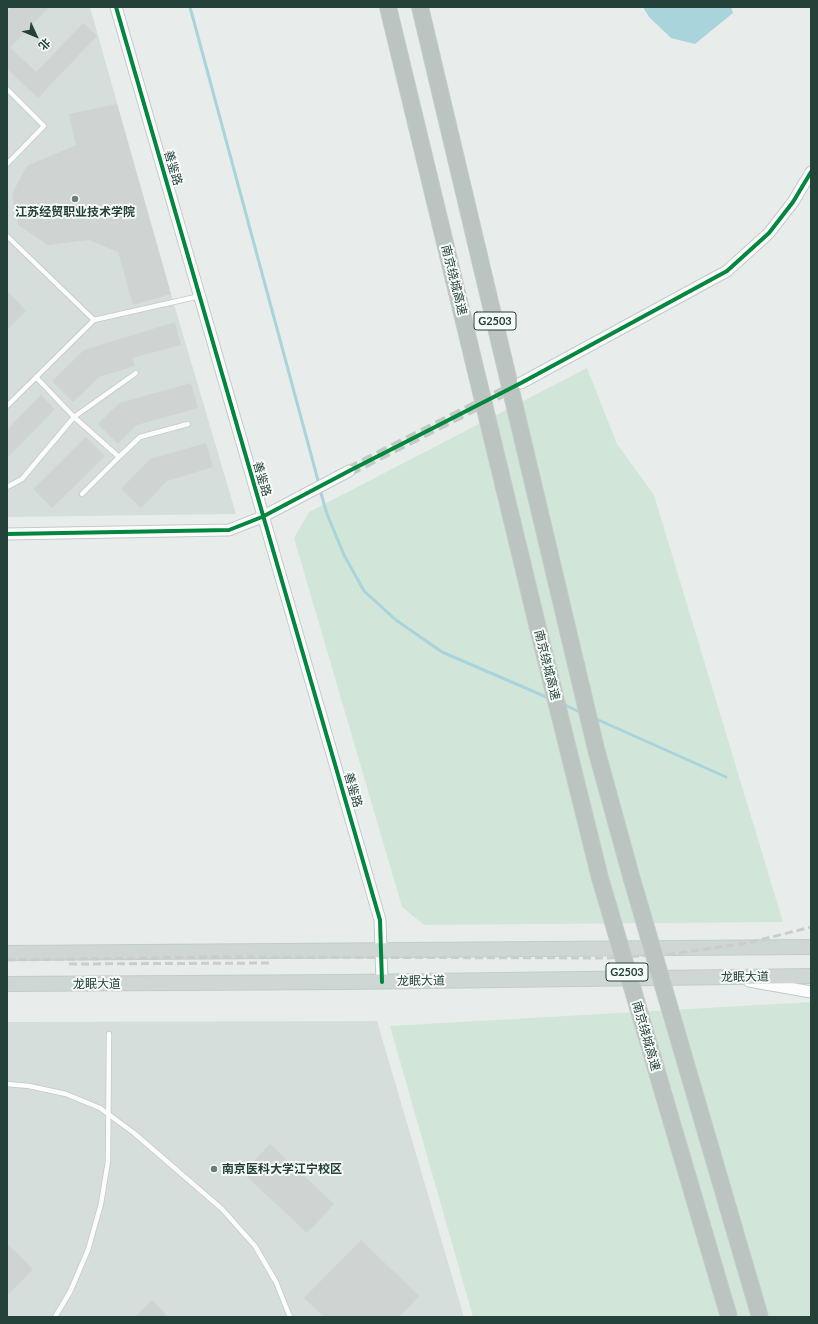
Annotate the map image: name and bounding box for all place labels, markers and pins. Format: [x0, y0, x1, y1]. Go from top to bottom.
marker: 江苏经贸职业技术学院 [70, 194, 80, 204]
place label: 江苏经贸职业技术学院 [15, 205, 135, 219]
place label: 南京医科大学江宁校区 [222, 1162, 342, 1176]
marker: 南京医科大学江宁校区 [209, 1164, 219, 1174]

